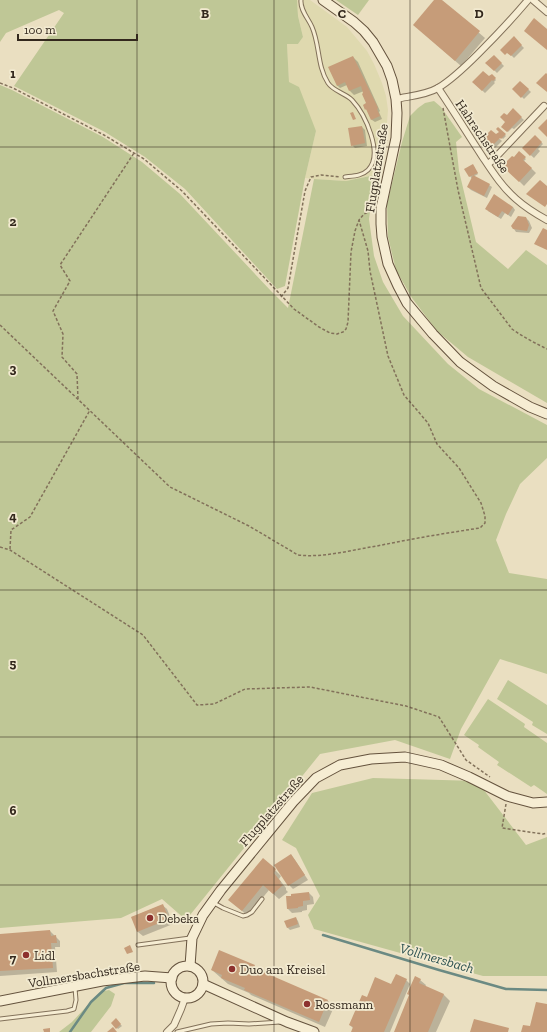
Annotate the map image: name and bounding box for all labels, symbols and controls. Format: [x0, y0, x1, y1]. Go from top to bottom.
text: B [201, 6, 209, 21]
text: C [338, 6, 346, 21]
text: D [474, 6, 484, 21]
scale bar [18, 16, 137, 42]
text: 100 m [24, 23, 56, 37]
text: 1 [10, 66, 16, 81]
street label: Hahrachstraße [453, 97, 513, 176]
street label: Flugplatzstraße [362, 123, 391, 214]
text: 2 [10, 214, 17, 229]
text: 3 [10, 361, 17, 376]
text: 4 [9, 509, 17, 524]
text: 5 [10, 656, 17, 671]
street label: Flugplatzstraße [236, 772, 306, 849]
text: 6 [10, 803, 17, 818]
place label: Debeka [158, 911, 200, 926]
marker: Debeka [145, 913, 155, 923]
water label: Vollmersbach [398, 940, 476, 977]
place label: Lidl [34, 948, 56, 963]
marker: Lidl [21, 950, 31, 960]
text: 7 [10, 951, 17, 966]
street label: Vollmersbachstraße [26, 958, 141, 991]
place label: Duo am Kreisel [240, 962, 326, 977]
marker: Duo am Kreisel [227, 964, 237, 974]
place label: Rossmann [315, 997, 374, 1012]
marker: Rossmann [302, 999, 312, 1009]

